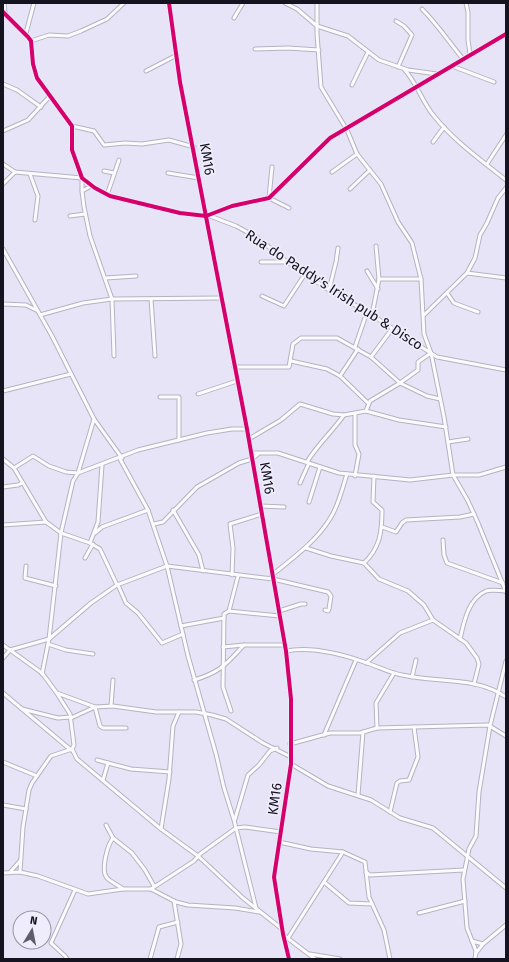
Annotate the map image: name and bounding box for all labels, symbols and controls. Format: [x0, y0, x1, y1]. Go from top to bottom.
street label: KM16 [196, 142, 218, 176]
street label: Rua do Paddy's Irish pub & Disco [242, 226, 426, 354]
street label: KM16 [256, 461, 278, 495]
street label: KM16 [264, 782, 286, 816]
north arrow [12, 910, 52, 950]
text: N [29, 914, 38, 928]

